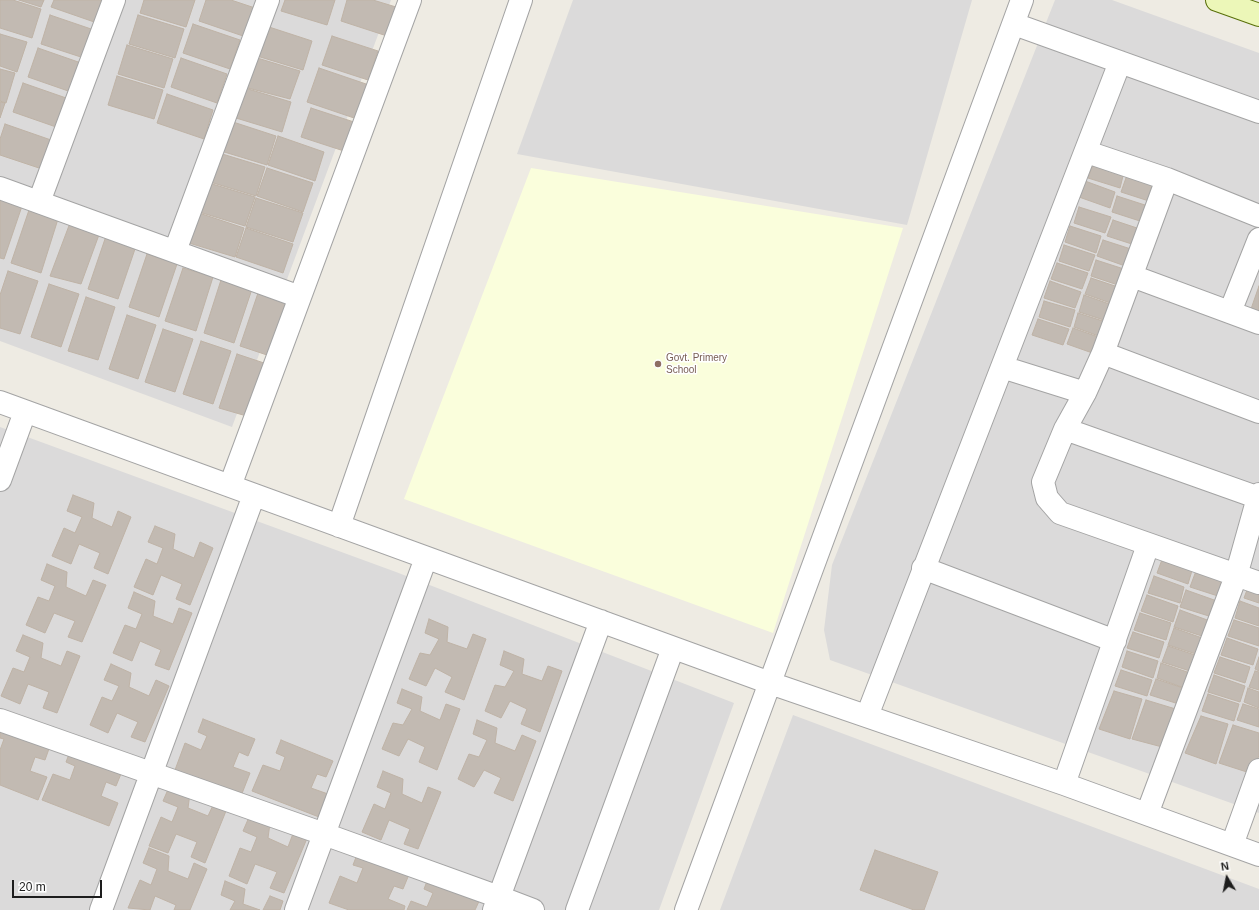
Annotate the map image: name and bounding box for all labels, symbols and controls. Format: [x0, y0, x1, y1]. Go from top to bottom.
place label: Govt. Primery School [666, 352, 727, 376]
marker: Govt. Primery School [653, 359, 663, 369]
north arrow [1207, 858, 1247, 898]
text: N [1220, 860, 1230, 873]
scale bar [14, 872, 104, 898]
text: 20 m [19, 880, 46, 894]

